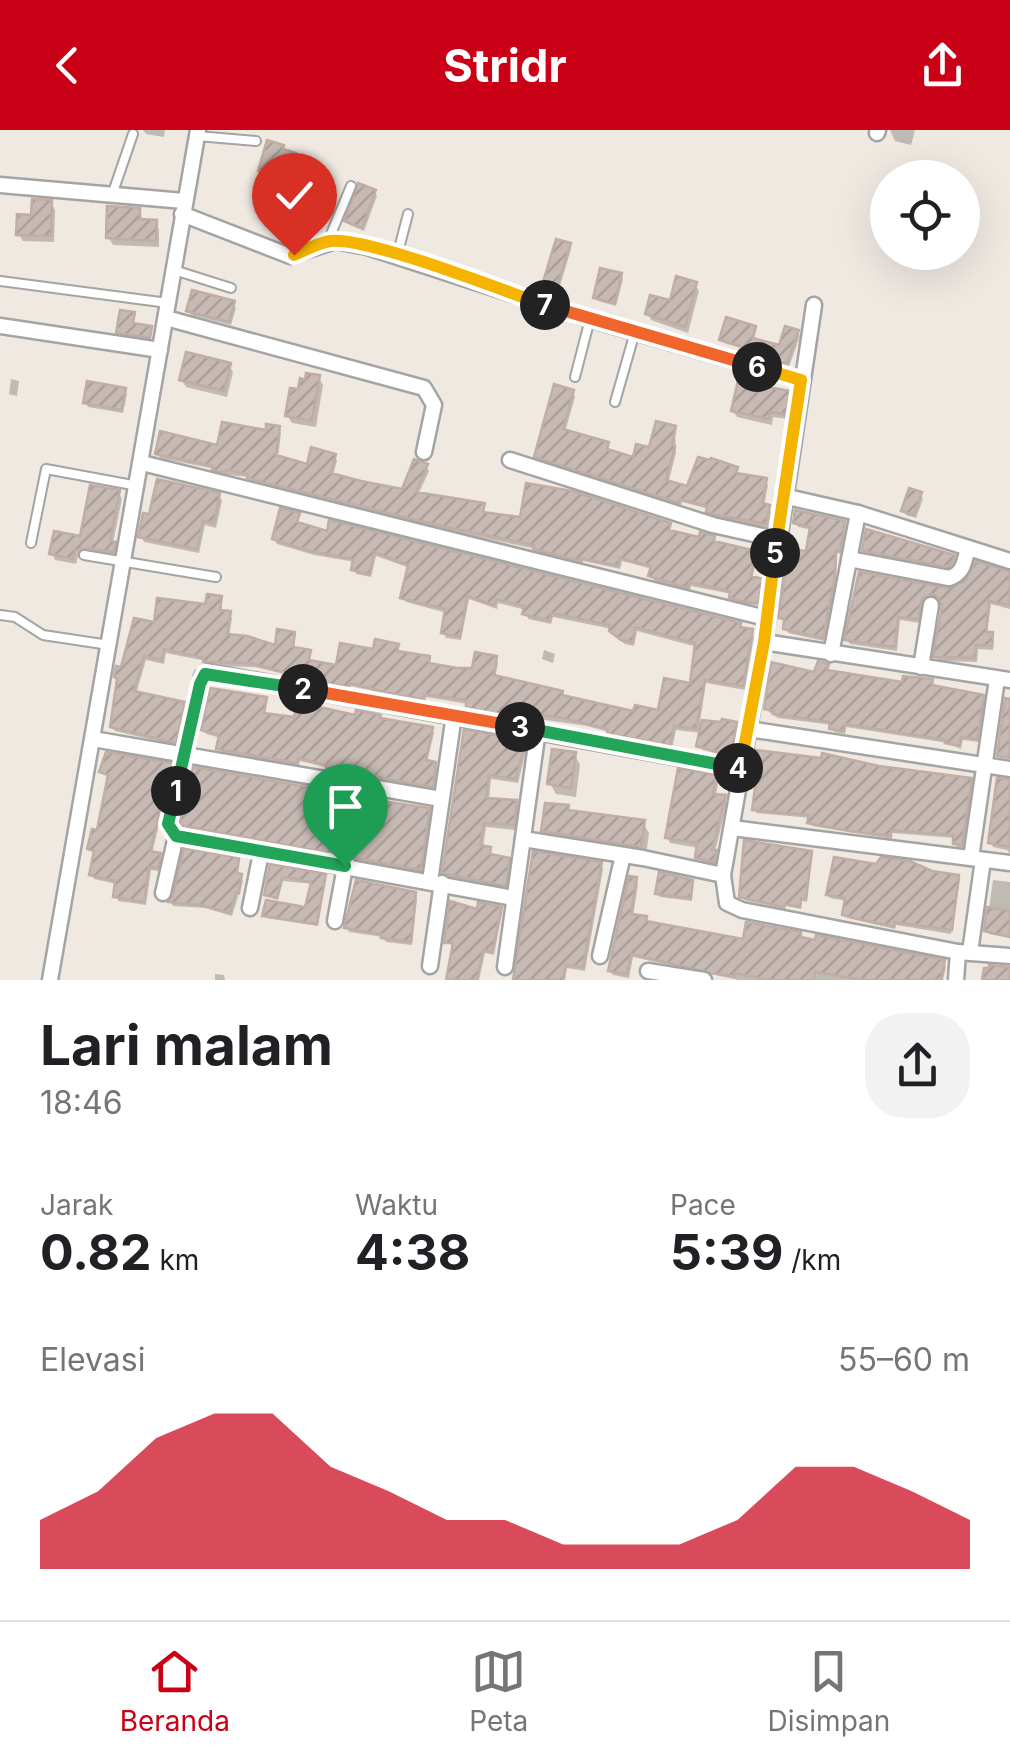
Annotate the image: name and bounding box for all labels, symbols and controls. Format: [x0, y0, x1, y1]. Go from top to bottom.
icon: back [40, 38, 95, 93]
text: Stridr [443, 38, 567, 93]
icon: share [915, 38, 970, 93]
pin [252, 153, 337, 256]
map controls [870, 160, 980, 270]
button: locate [870, 160, 980, 270]
icon: check [267, 168, 322, 223]
pin: 7 [520, 280, 570, 330]
text: 7 [537, 288, 553, 322]
pin: 6 [732, 342, 782, 392]
text: 6 [748, 350, 766, 384]
pin: 5 [750, 528, 800, 578]
text: 5 [766, 536, 784, 570]
pin: 2 [278, 664, 328, 714]
text: 2 [294, 672, 312, 706]
pin: 3 [495, 702, 545, 752]
text: 3 [511, 710, 529, 744]
pin: 4 [713, 743, 763, 793]
text: 4 [729, 751, 747, 785]
pin [303, 764, 388, 867]
pin: 1 [151, 766, 201, 816]
text: 1 [170, 774, 182, 808]
icon: arrive [318, 779, 373, 834]
text: Lari malam [40, 1012, 333, 1078]
button: share [865, 1013, 970, 1118]
text: 18:46 [40, 1083, 123, 1122]
text: Jarak [40, 1188, 113, 1222]
text: Waktu [355, 1188, 438, 1222]
text: Pace [670, 1188, 736, 1222]
text: 0.82 [40, 1222, 152, 1282]
text: 4:38 [355, 1222, 470, 1282]
text: 5:39 [670, 1222, 783, 1282]
text: km [152, 1243, 199, 1277]
text: /km [783, 1243, 841, 1277]
text: Elevasi [40, 1340, 145, 1379]
text: 55–60 m [838, 1340, 970, 1379]
tab: Beranda [120, 1644, 230, 1738]
tab: Peta [469, 1644, 528, 1738]
tab: Disimpan [768, 1644, 890, 1738]

